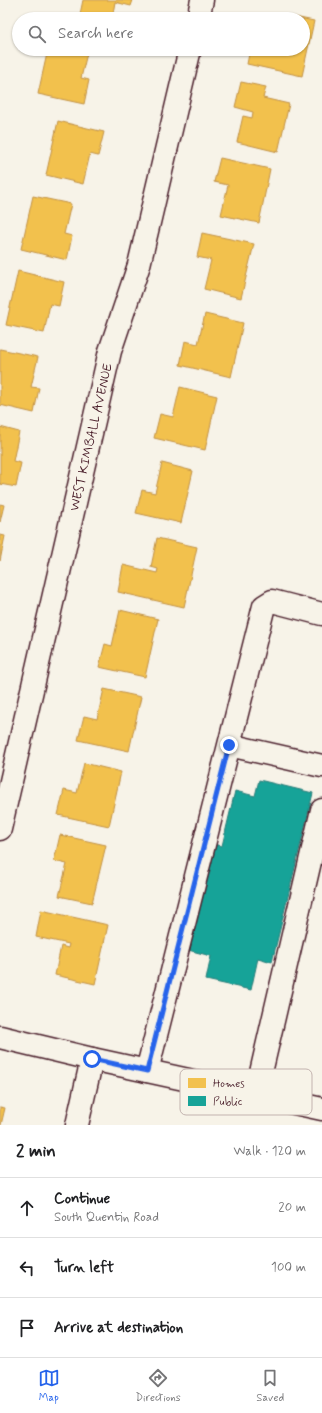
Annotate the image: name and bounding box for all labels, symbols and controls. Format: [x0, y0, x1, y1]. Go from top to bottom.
search box [12, 12, 310, 56]
icon: search [26, 23, 48, 45]
text: Search here [58, 24, 134, 44]
street label: WEST KIMBALL AVENUE [66, 361, 117, 513]
route end [220, 736, 238, 754]
route start [83, 1050, 101, 1068]
legend [180, 1069, 312, 1115]
text: Homes [213, 1077, 245, 1091]
text: Public [213, 1095, 243, 1109]
text: 2 min [16, 1140, 56, 1162]
text: Walk · 120 m [234, 1143, 306, 1160]
text: Continue [54, 1189, 110, 1209]
icon: ahead [16, 1197, 38, 1219]
text: 20 m [278, 1199, 306, 1216]
text: South Quentin Road [54, 1209, 159, 1226]
icon: left [16, 1257, 38, 1279]
text: Turn left [54, 1258, 114, 1278]
text: 100 m [271, 1259, 306, 1276]
icon: arrive [16, 1317, 38, 1339]
text: Arrive at destination [54, 1318, 183, 1338]
tab: Map [38, 1367, 60, 1405]
tab: Directions [135, 1367, 181, 1405]
tab: Saved [256, 1367, 284, 1405]

